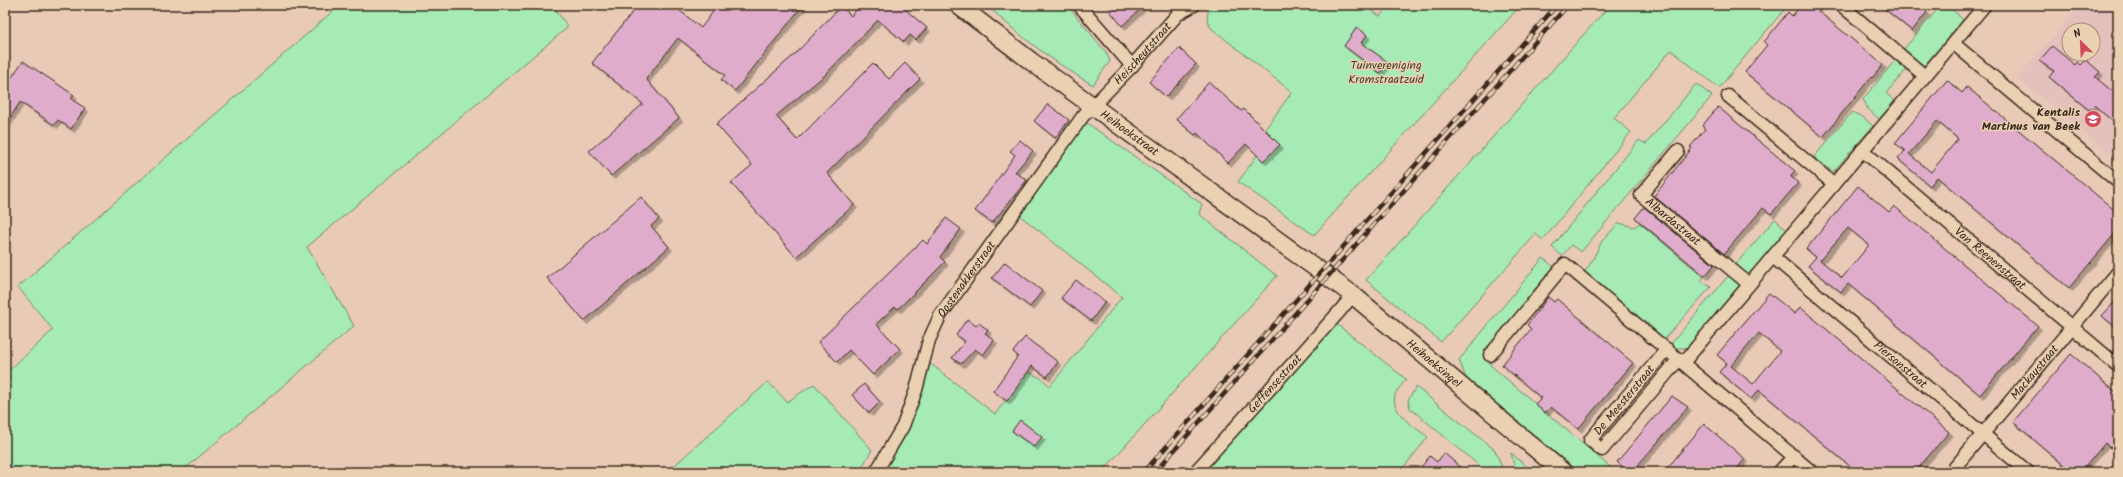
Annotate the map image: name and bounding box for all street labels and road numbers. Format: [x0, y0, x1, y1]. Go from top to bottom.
street label: Heischeutstraat [1110, 18, 1177, 89]
street label: Heihoekstraat [1096, 105, 1163, 161]
street label: Albardastraat [1641, 193, 1705, 251]
street label: Van Reenenstraat [1950, 223, 2030, 295]
street label: Oostenakkerstraat [933, 237, 1001, 322]
street label: Heihoeksingel [1402, 335, 1466, 393]
street label: Piersonstraat [1869, 337, 1932, 394]
street label: Mackaystraat [2006, 340, 2064, 404]
street label: Geffensestraat [1243, 350, 1307, 418]
street label: De Meesterstraat [1589, 361, 1660, 440]

